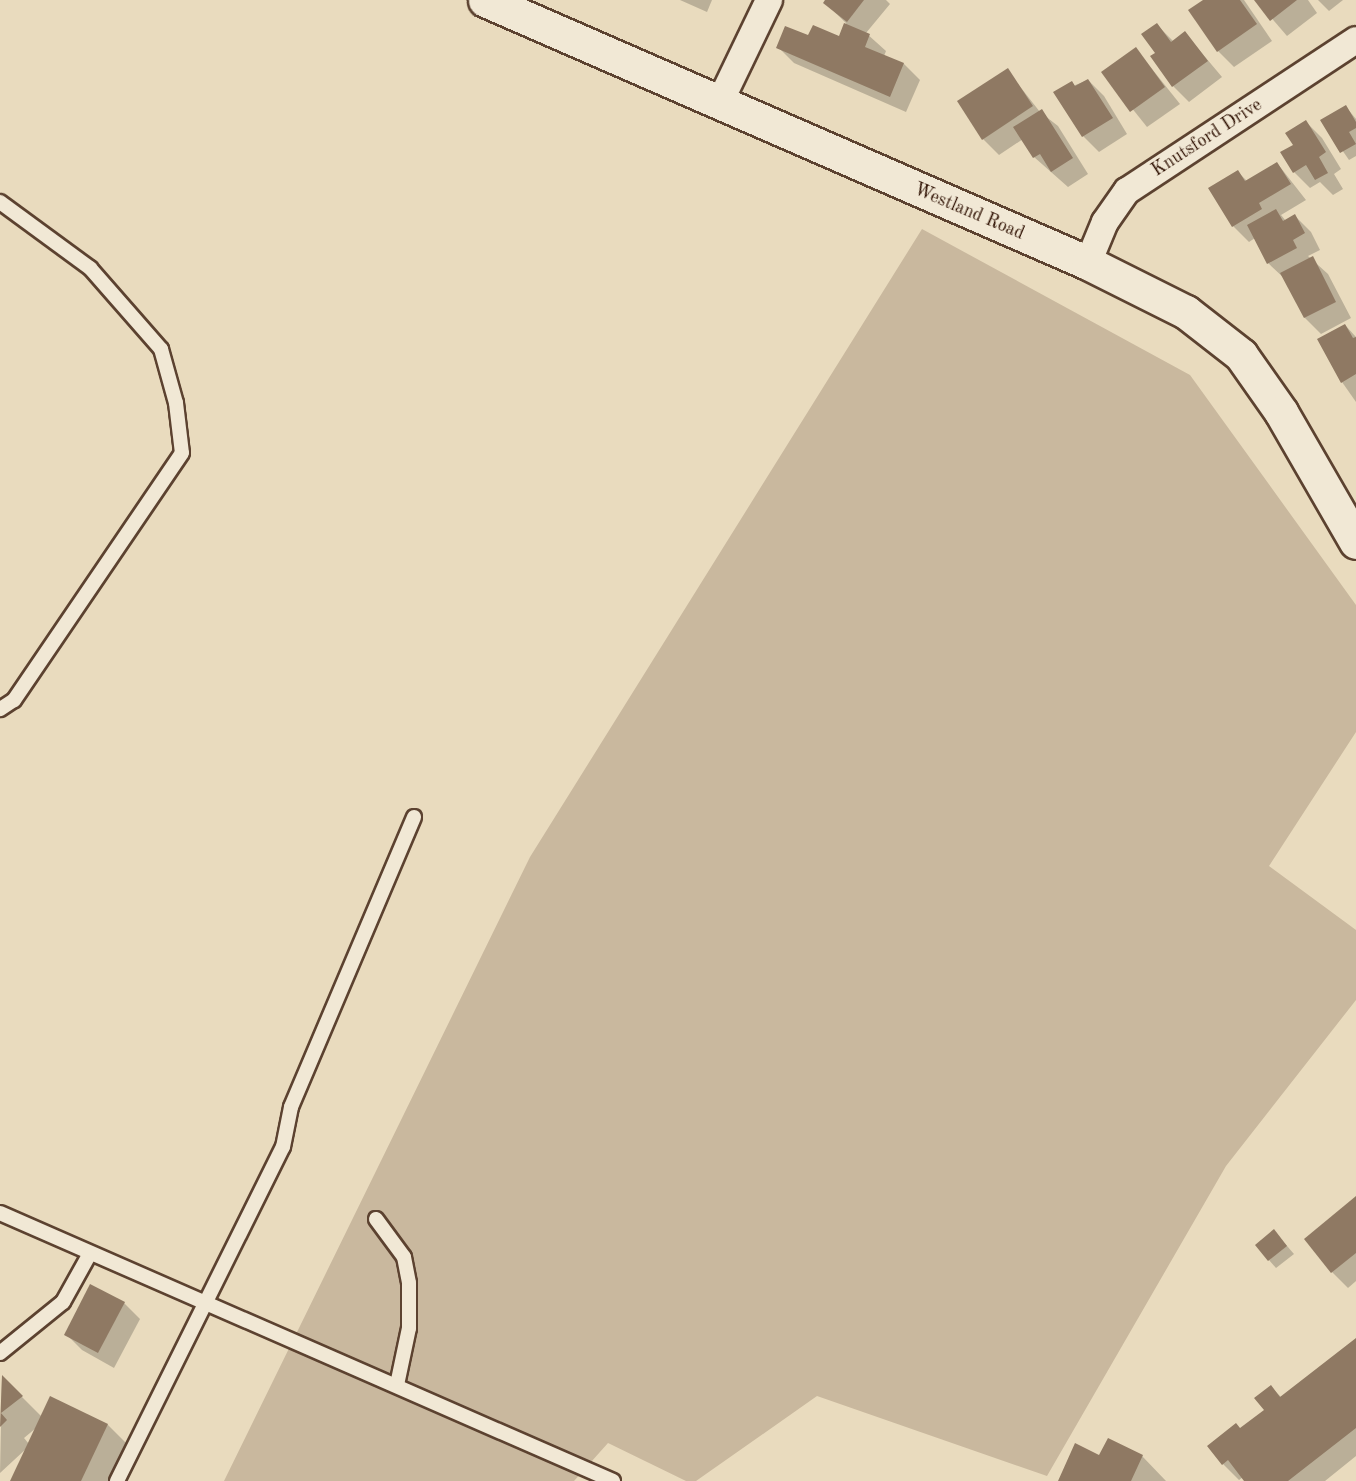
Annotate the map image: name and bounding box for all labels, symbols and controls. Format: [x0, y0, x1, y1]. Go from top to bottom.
street label: Knutsford Drive [1148, 94, 1266, 182]
street label: Westland Road [911, 179, 1027, 245]

